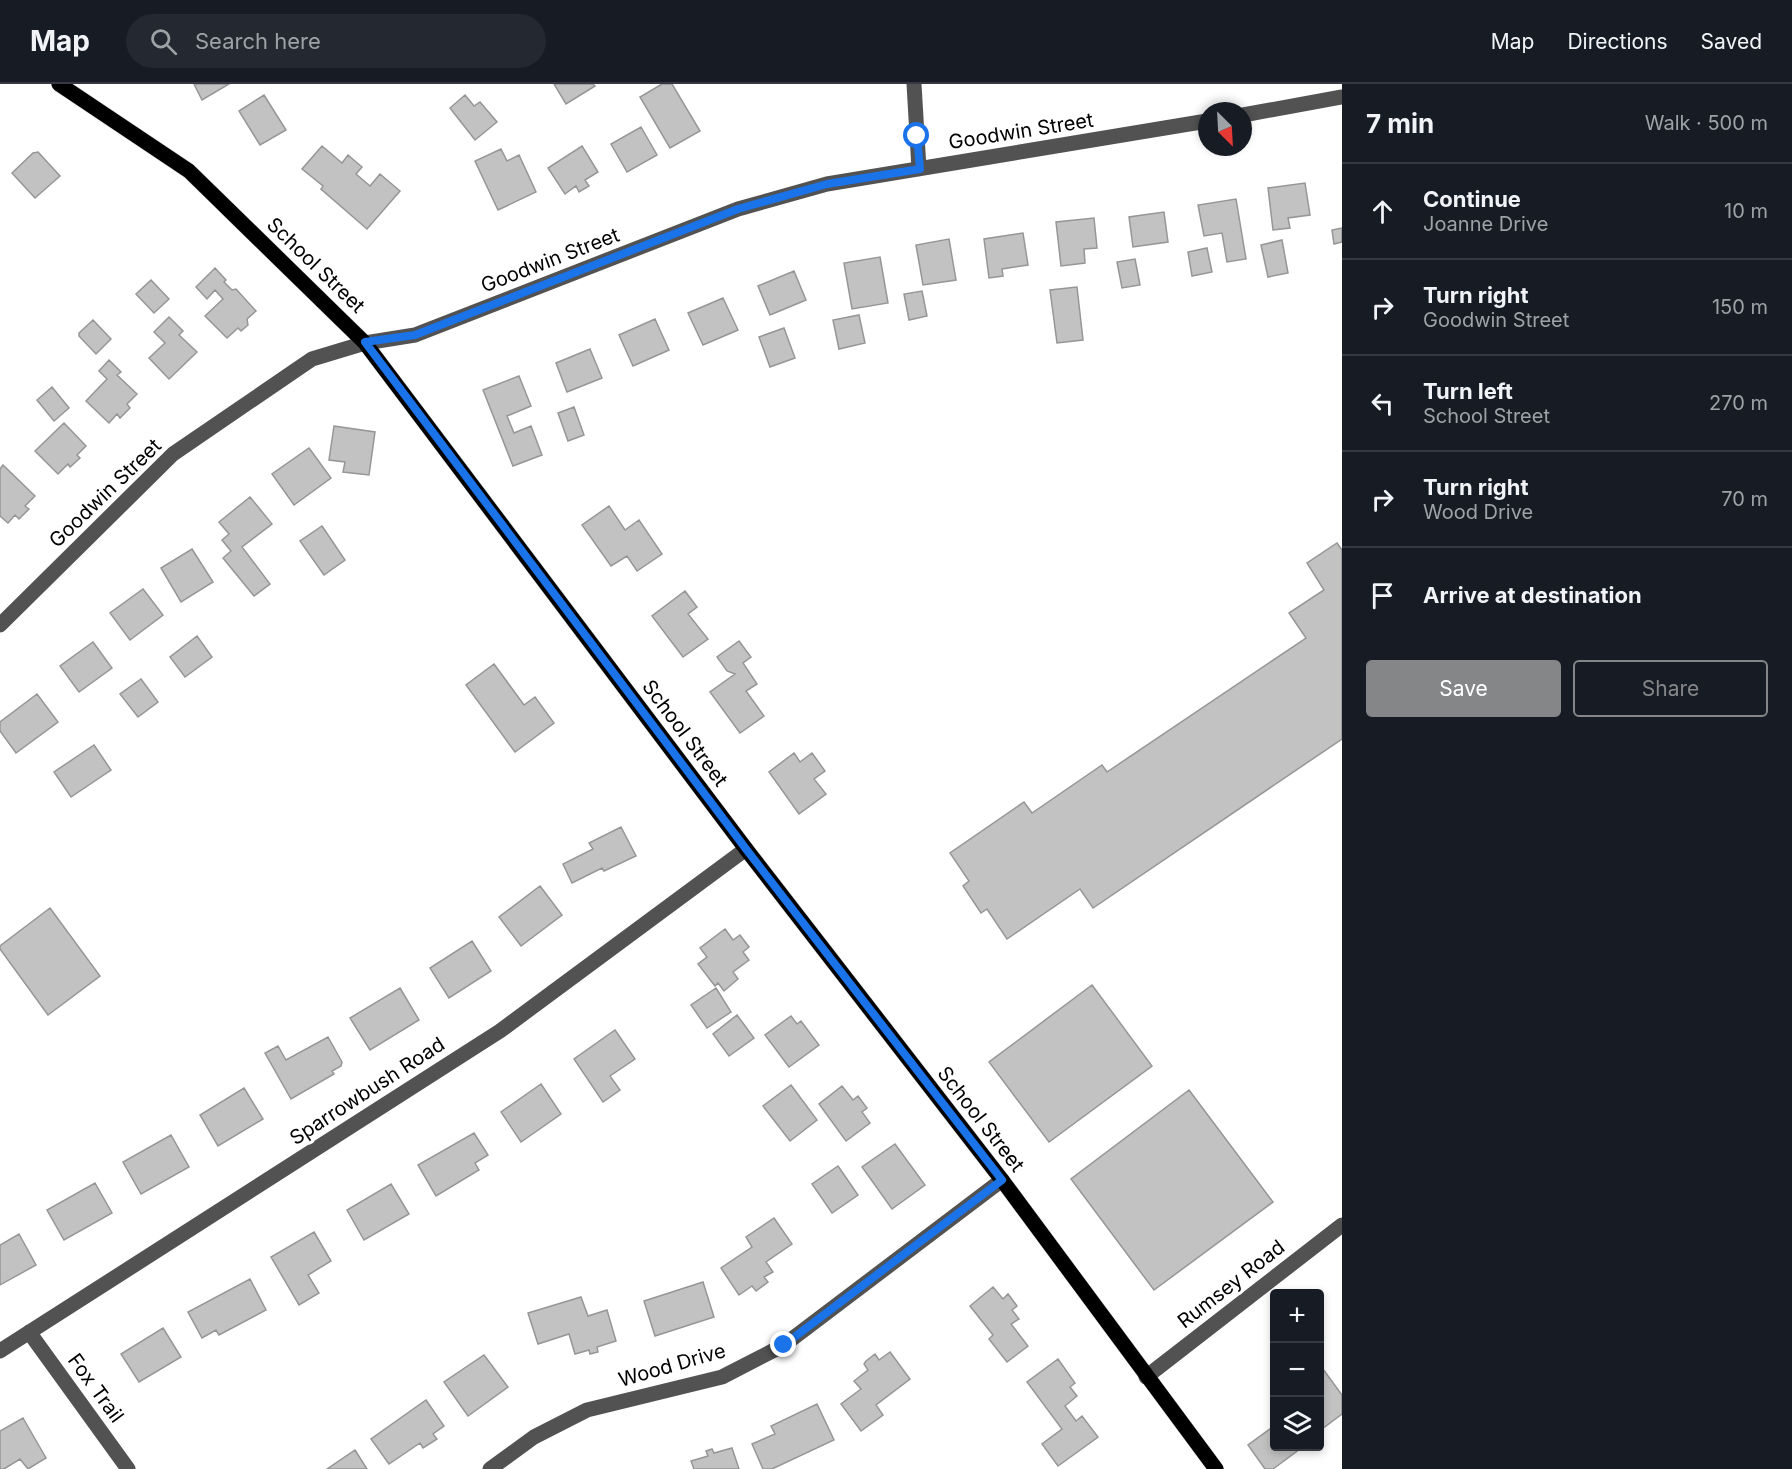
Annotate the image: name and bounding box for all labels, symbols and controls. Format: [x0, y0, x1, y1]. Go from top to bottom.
search box [126, 14, 546, 68]
text: Map [30, 24, 90, 58]
icon: search [147, 25, 180, 58]
text: Search here [195, 28, 321, 54]
text: Map [1491, 29, 1534, 54]
text: Directions [1567, 29, 1668, 54]
text: Saved [1701, 29, 1762, 54]
north arrow [1198, 102, 1252, 156]
street label: Goodwin Street [947, 108, 1096, 154]
text: 7 min [1366, 108, 1434, 139]
text: Walk · 500 m [1645, 111, 1768, 135]
route start [903, 122, 929, 148]
text: Continue [1423, 186, 1521, 212]
icon: ahead [1366, 195, 1399, 228]
text: 10 m [1724, 199, 1768, 223]
street label: School Street [262, 212, 370, 318]
text: Joanne Drive [1423, 212, 1548, 236]
street label: Goodwin Street [477, 222, 623, 297]
text: Turn right [1423, 282, 1529, 308]
icon: right [1366, 291, 1399, 324]
text: 150 m [1712, 295, 1768, 319]
text: Goodwin Street [1423, 308, 1569, 332]
text: Turn left [1423, 378, 1513, 404]
icon: left [1366, 387, 1399, 420]
text: 270 m [1709, 391, 1768, 415]
text: School Street [1423, 404, 1550, 428]
street label: Goodwin Street [44, 433, 166, 552]
text: Turn right [1423, 474, 1529, 500]
icon: right [1366, 483, 1399, 516]
text: 70 m [1721, 487, 1768, 511]
text: Wood Drive [1423, 500, 1533, 524]
icon: arrive [1366, 579, 1399, 612]
text: Arrive at destination [1423, 582, 1642, 608]
button: Save [1366, 660, 1561, 717]
button: Share [1573, 660, 1768, 717]
street label: School Street [637, 675, 733, 791]
street label: Sparrowbush Road [285, 1032, 449, 1150]
street label: School Street [932, 1062, 1030, 1177]
street label: Rumsey Road [1173, 1235, 1289, 1333]
map controls [1270, 1289, 1324, 1451]
button: + [1270, 1289, 1324, 1343]
route end [770, 1331, 796, 1357]
street label: Wood Drive [616, 1338, 728, 1392]
button: − [1270, 1343, 1324, 1397]
street label: Fox Trail [63, 1349, 129, 1427]
button: layers [1270, 1397, 1324, 1451]

